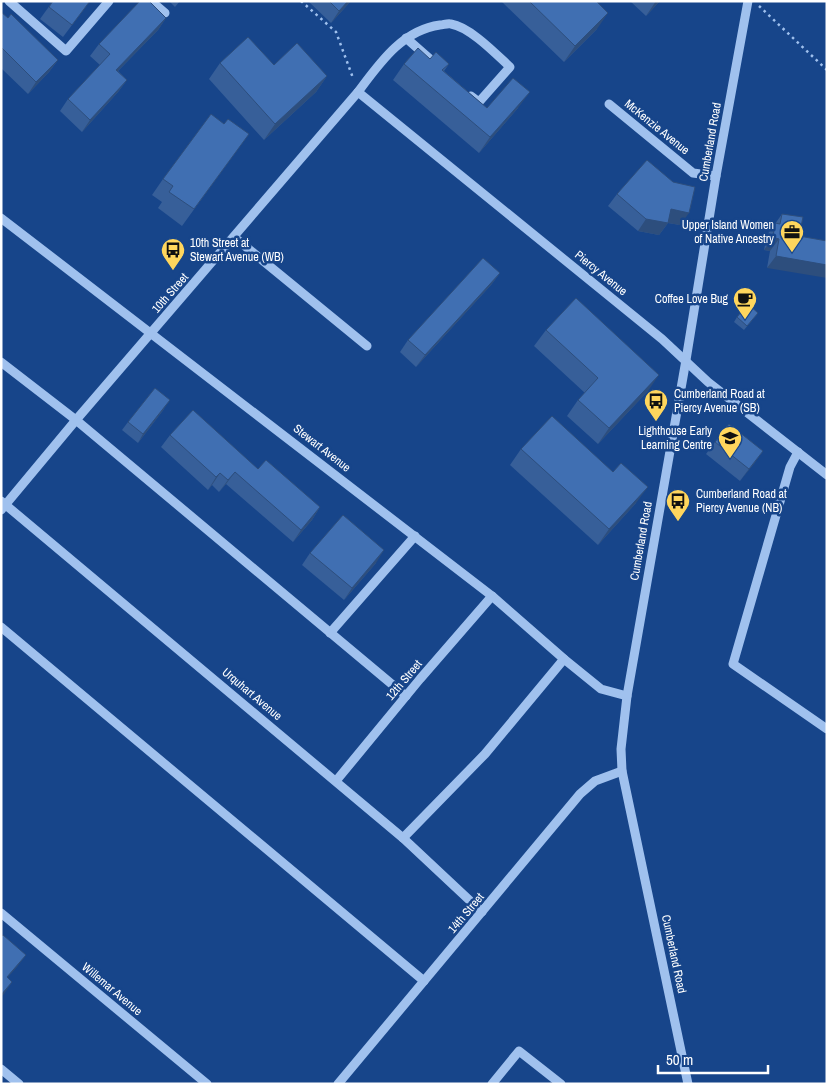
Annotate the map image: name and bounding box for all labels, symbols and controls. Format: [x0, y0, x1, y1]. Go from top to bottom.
street label: McKenzie Avenue [621, 96, 693, 158]
street label: Cumberland Road [695, 101, 725, 183]
place label: Upper Island Women of Native Ancestry [682, 217, 774, 247]
office icon: Upper Island Women of Native Ancestry [779, 219, 805, 253]
place label: 10th Street at Stewart Avenue (WB) [190, 235, 284, 265]
bus stop icon: 10th Street at Stewart Avenue (WB) [160, 237, 186, 271]
street label: Piercy Avenue [571, 247, 631, 299]
street label: 10th Street [148, 269, 192, 316]
cafe icon: Coffee Love Bug [732, 286, 758, 320]
place label: Coffee Love Bug [655, 291, 729, 307]
place label: Cumberland Road at Piercy Avenue (SB) [674, 386, 765, 416]
bus stop icon: Cumberland Road at Piercy Avenue (SB) [643, 388, 669, 422]
street label: Stewart Avenue [290, 421, 354, 475]
place label: Lighthouse Early Learning Centre [638, 423, 712, 453]
school or university icon: Lighthouse Early Learning Centre [717, 425, 743, 459]
place label: Cumberland Road at Piercy Avenue (NB) [696, 486, 787, 516]
bus stop icon: Cumberland Road at Piercy Avenue (NB) [665, 488, 691, 522]
street label: Cumberland Road [626, 500, 656, 582]
street label: 12th Street [382, 656, 426, 704]
street label: Urquhart Avenue [219, 664, 285, 724]
street label: 14th Street [444, 889, 488, 937]
street label: Cumberland Road [658, 913, 690, 995]
street label: Willemar Avenue [78, 959, 146, 1019]
scale bar [658, 1042, 768, 1074]
text: 50 m [666, 1049, 693, 1070]

